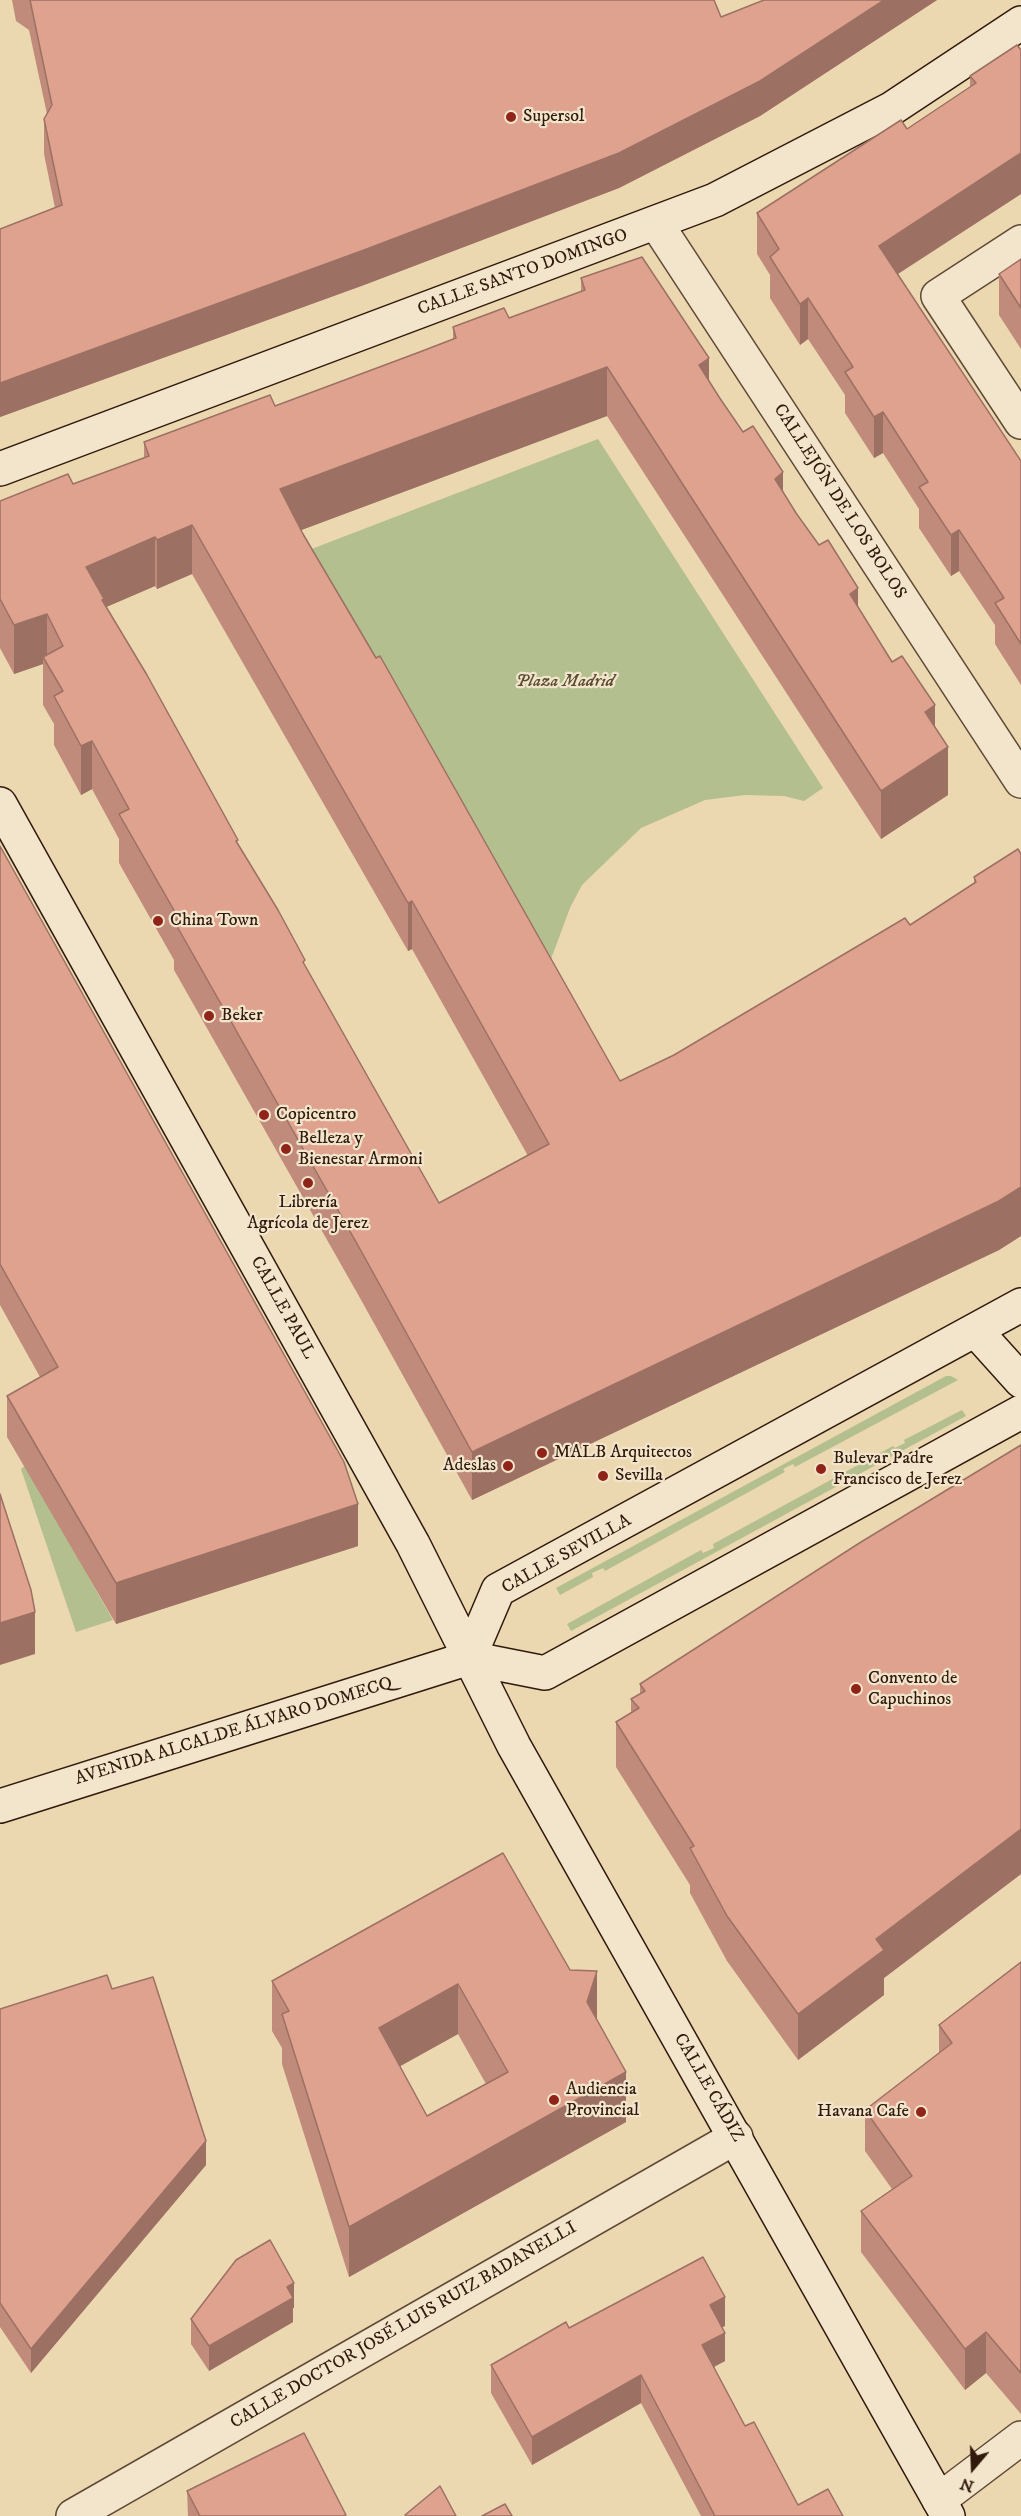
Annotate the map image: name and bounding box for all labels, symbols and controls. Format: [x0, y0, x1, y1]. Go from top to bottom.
place label: Supersol [523, 106, 584, 128]
marker: Supersol [504, 110, 518, 124]
street label: CALLE SANTO DOMINGO [415, 225, 631, 321]
street label: CALLEJÓN DE LOS BOLOS [768, 400, 910, 604]
park label: Plaza Madrid [516, 671, 614, 693]
place label: China Town [170, 910, 258, 932]
marker: China Town [151, 914, 165, 928]
place label: Beker [221, 1005, 263, 1027]
marker: Beker [202, 1009, 216, 1023]
place label: Copicentro [276, 1104, 356, 1126]
marker: Copicentro [257, 1108, 271, 1122]
place label: Belleza y Bienestar Armoni [298, 1128, 423, 1170]
marker: Belleza y Bienestar Armoni [279, 1142, 293, 1156]
marker: Librería Agrícola de Jerez [301, 1176, 315, 1190]
place label: Librería Agrícola de Jerez [247, 1192, 369, 1234]
street label: CALLE PAUL [245, 1253, 319, 1363]
place label: MALB Arquitectos [554, 1442, 692, 1464]
marker: MALB Arquitectos [535, 1446, 549, 1460]
place label: Bulevar Padre Francisco de Jerez [833, 1448, 962, 1490]
place label: Adeslas [443, 1455, 496, 1477]
marker: Adeslas [501, 1459, 515, 1473]
marker: Bulevar Padre Francisco de Jerez [814, 1462, 828, 1476]
place label: Sevilla [615, 1465, 663, 1487]
marker: Sevilla [596, 1469, 610, 1483]
street label: CALLE SEVILLA [498, 1510, 636, 1600]
place label: Convento de Capuchinos [868, 1668, 957, 1710]
street label: AVENIDA ALCALDE ÁLVARO DOMECQ [73, 1673, 395, 1791]
marker: Convento de Capuchinos [849, 1682, 863, 1696]
street label: CALLE CÁDIZ [668, 2030, 748, 2146]
place label: Audiencia Provincial [566, 2079, 639, 2122]
marker: Audiencia Provincial [547, 2093, 561, 2107]
place label: Havana Cafe [817, 2101, 909, 2123]
marker: Havana Cafe [914, 2105, 928, 2119]
street label: CALLE DOCTOR JOSÉ LUIS RUIZ BADANELLI [227, 2218, 581, 2434]
north arrow [943, 2438, 1003, 2498]
text: N [958, 2473, 977, 2497]

